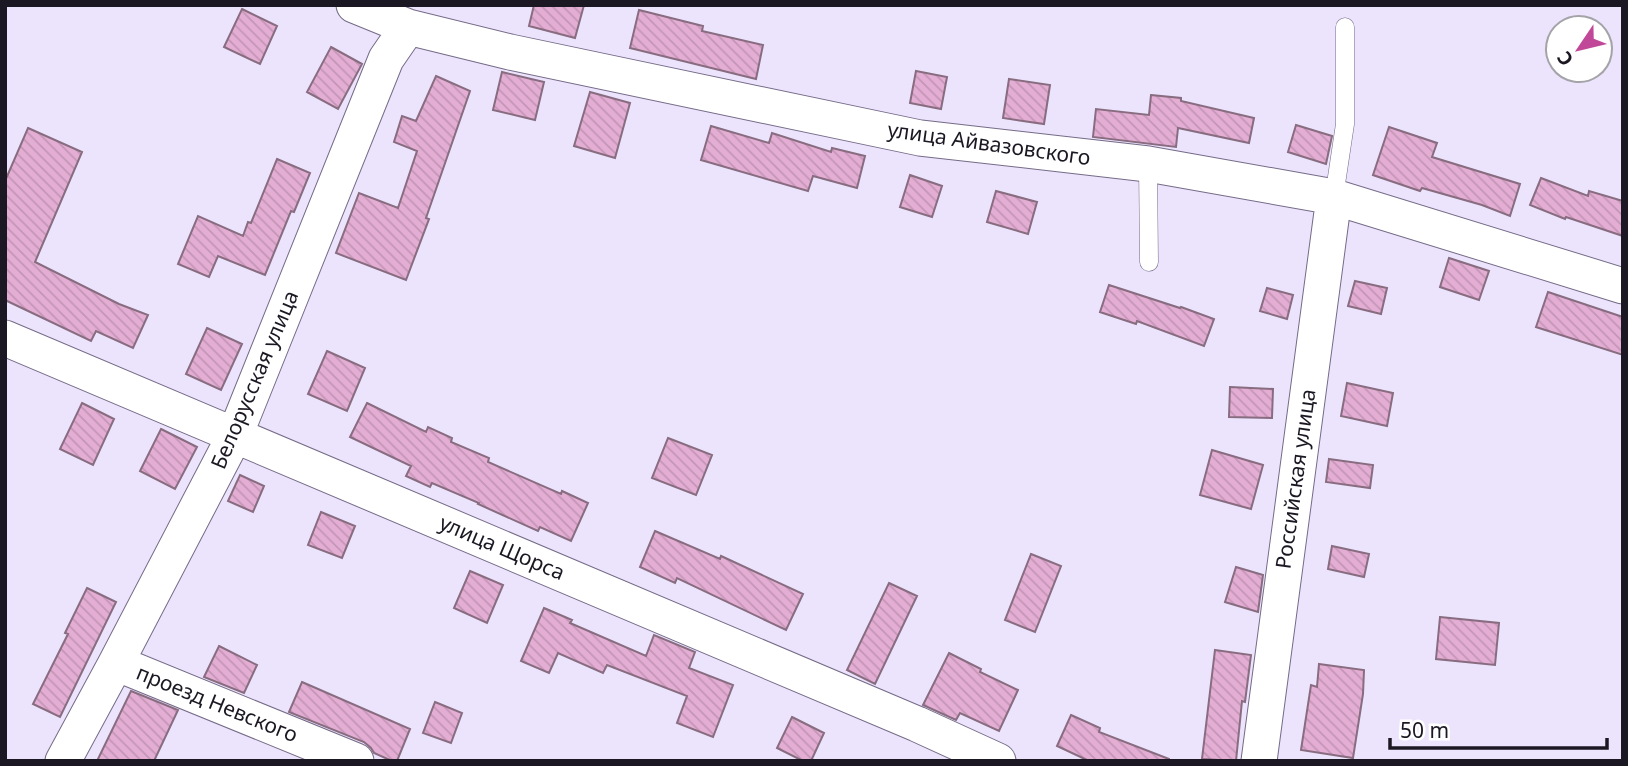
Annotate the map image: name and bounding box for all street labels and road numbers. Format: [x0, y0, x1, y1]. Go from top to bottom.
street label: улица Айвазовского [886, 115, 1092, 171]
street label: Белорусская улица [204, 286, 304, 473]
street label: Российская улица [1269, 387, 1321, 571]
street label: улица Щорса [435, 508, 569, 586]
street label: проезд Невского [132, 658, 302, 748]

